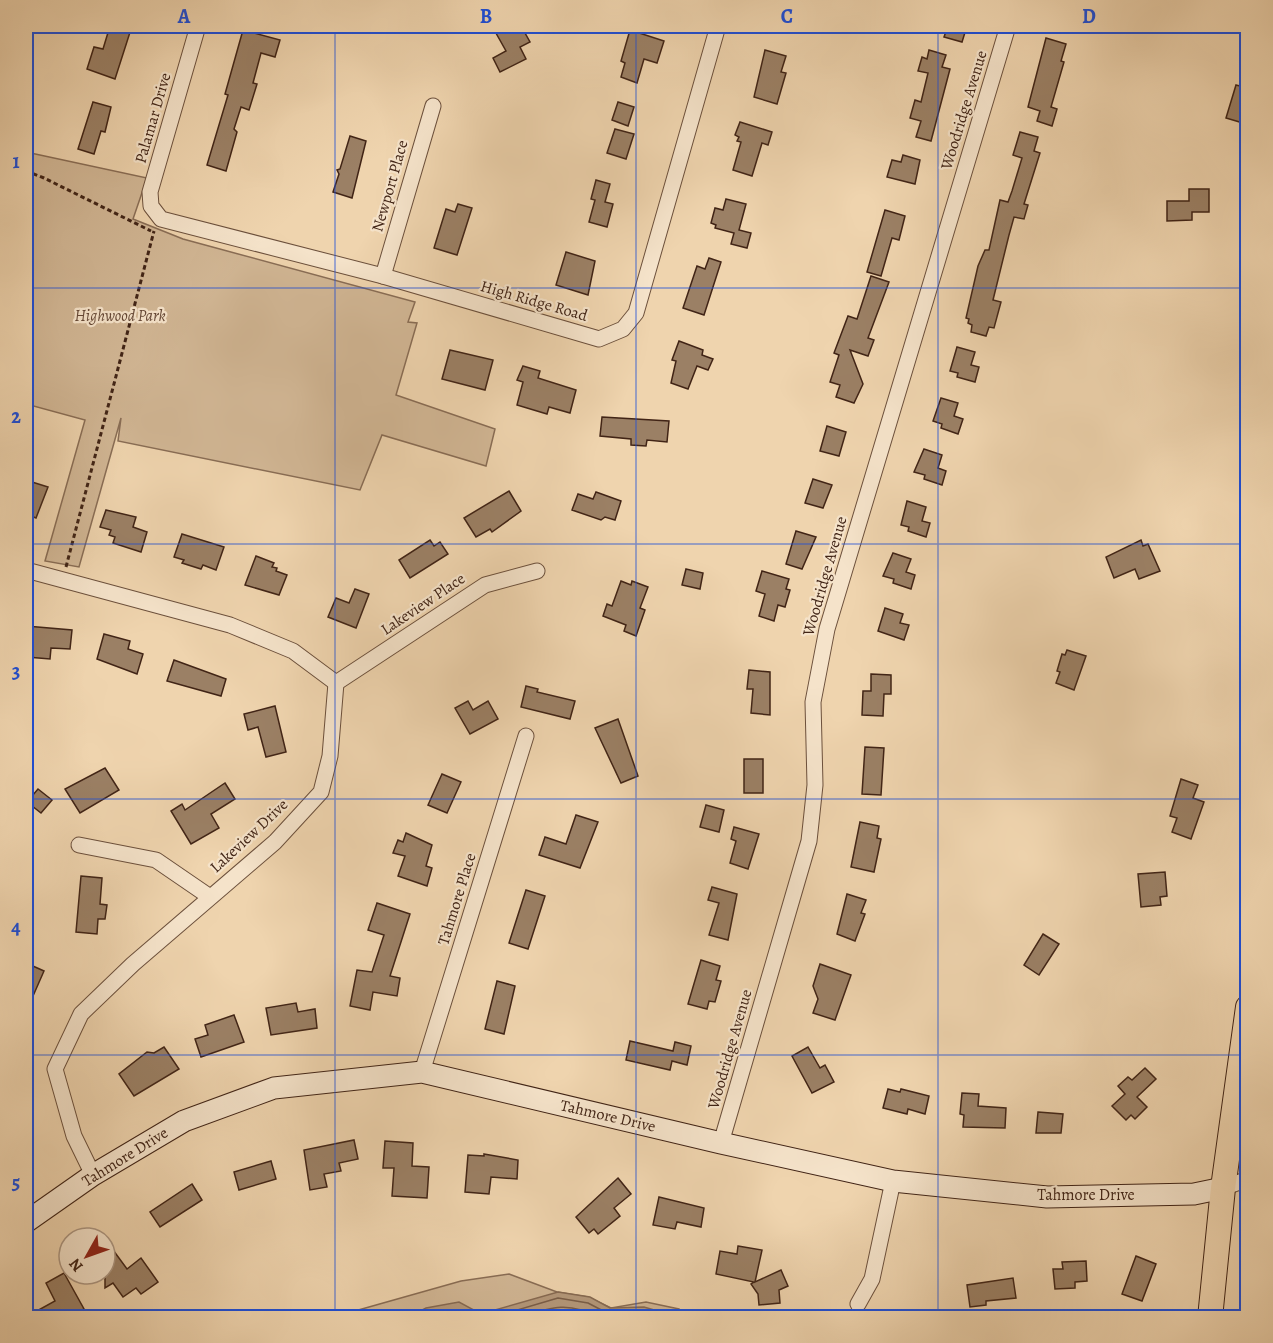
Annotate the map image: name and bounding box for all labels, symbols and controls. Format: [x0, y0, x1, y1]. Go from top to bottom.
text: A [177, 3, 191, 30]
text: B [480, 3, 492, 30]
text: C [781, 3, 793, 30]
text: D [1082, 3, 1096, 30]
street label: Woodridge Avenue [935, 48, 993, 173]
street label: Palamar Drive [130, 70, 176, 166]
street label: Newport Place [366, 138, 414, 234]
text: 1 [12, 148, 20, 175]
street label: High Ridge Road [478, 275, 591, 327]
park label: Highwood Park [74, 305, 166, 327]
text: 2 [11, 403, 21, 430]
street label: Woodridge Avenue [797, 514, 853, 639]
street label: Lakeview Place [376, 568, 470, 640]
text: 3 [12, 658, 20, 685]
street label: Lakeview Drive [205, 794, 293, 878]
street label: Tahmore Place [433, 850, 481, 948]
text: 4 [11, 914, 21, 941]
street label: Woodridge Avenue [702, 987, 758, 1112]
street label: Tahmore Drive [558, 1094, 658, 1138]
street label: Tahmore Drive [78, 1122, 172, 1192]
text: 5 [12, 1169, 20, 1196]
street label: Tahmore Drive [1037, 1184, 1135, 1206]
north arrow [57, 1226, 117, 1286]
text: N [64, 1253, 88, 1277]

